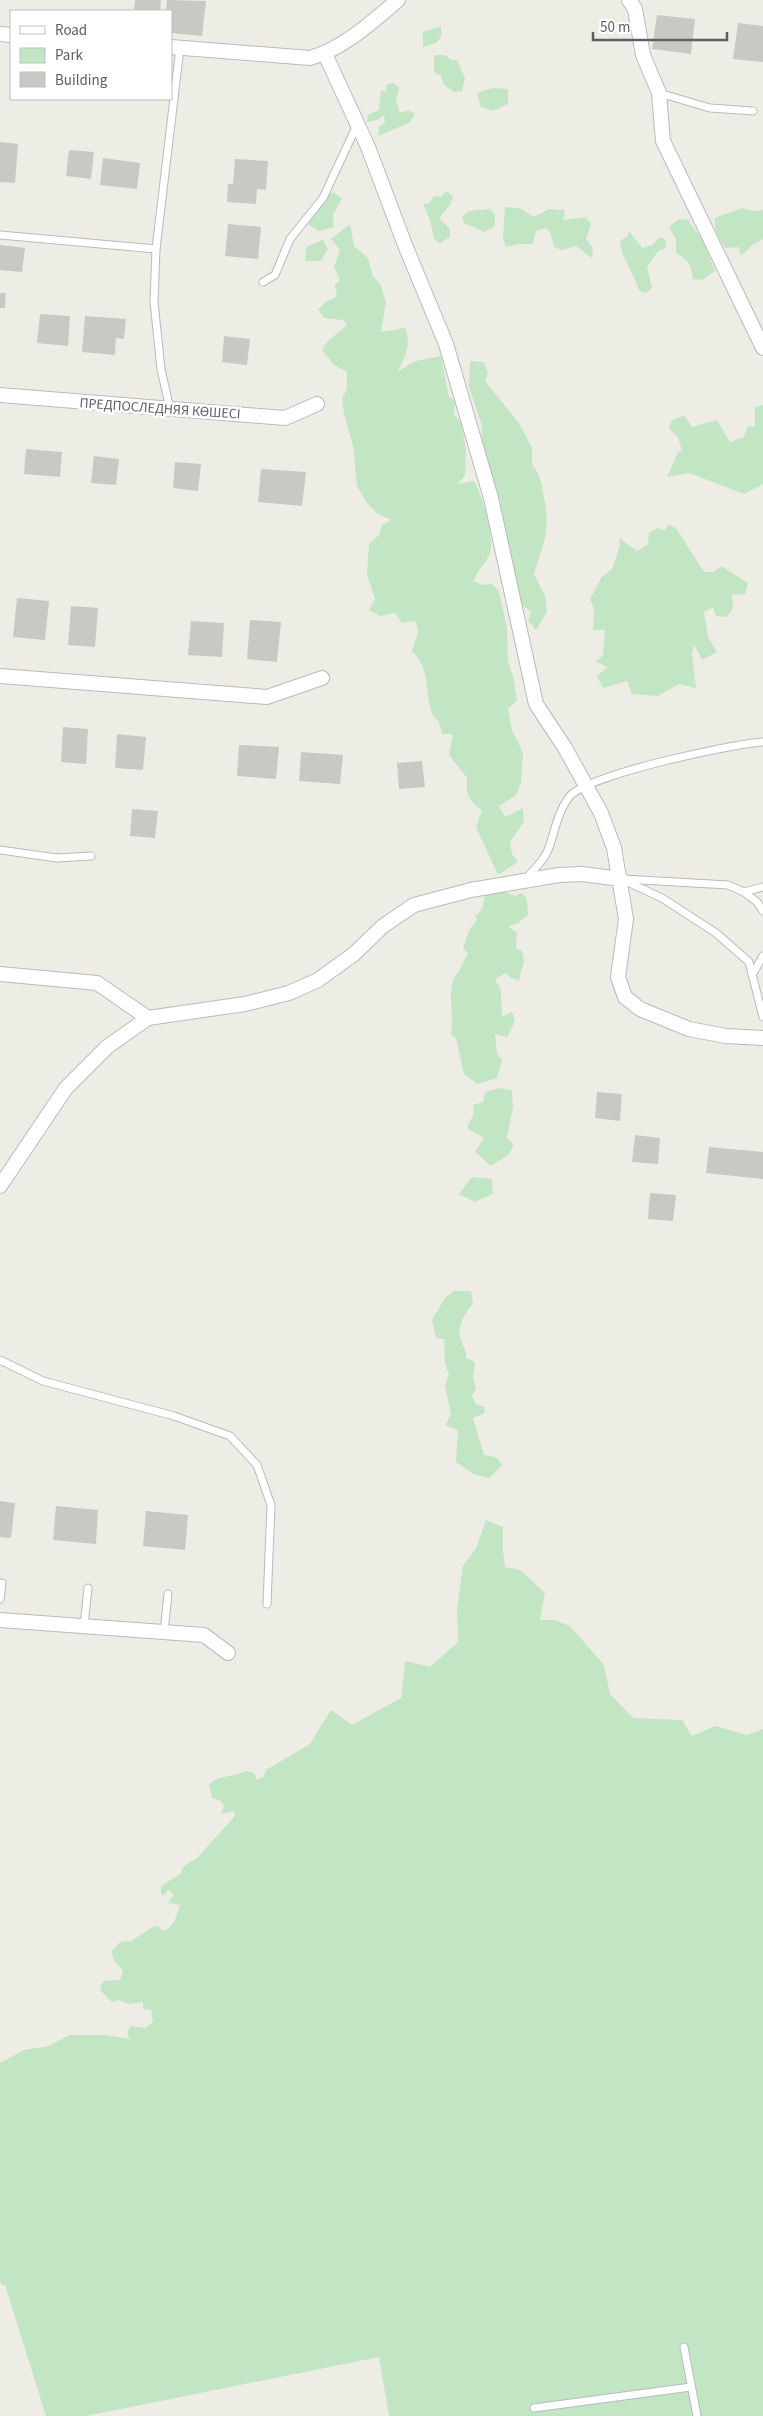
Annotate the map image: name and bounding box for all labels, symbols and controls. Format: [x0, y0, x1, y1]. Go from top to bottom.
legend [10, 10, 172, 100]
scale bar [593, 10, 727, 42]
text: 50 m [600, 17, 630, 38]
text: Road [55, 20, 87, 41]
text: Park [55, 45, 84, 66]
text: Building [55, 70, 108, 91]
street label: ПРЕДПОСЛЕДНЯЯ КӨШЕСІ [79, 393, 241, 425]

